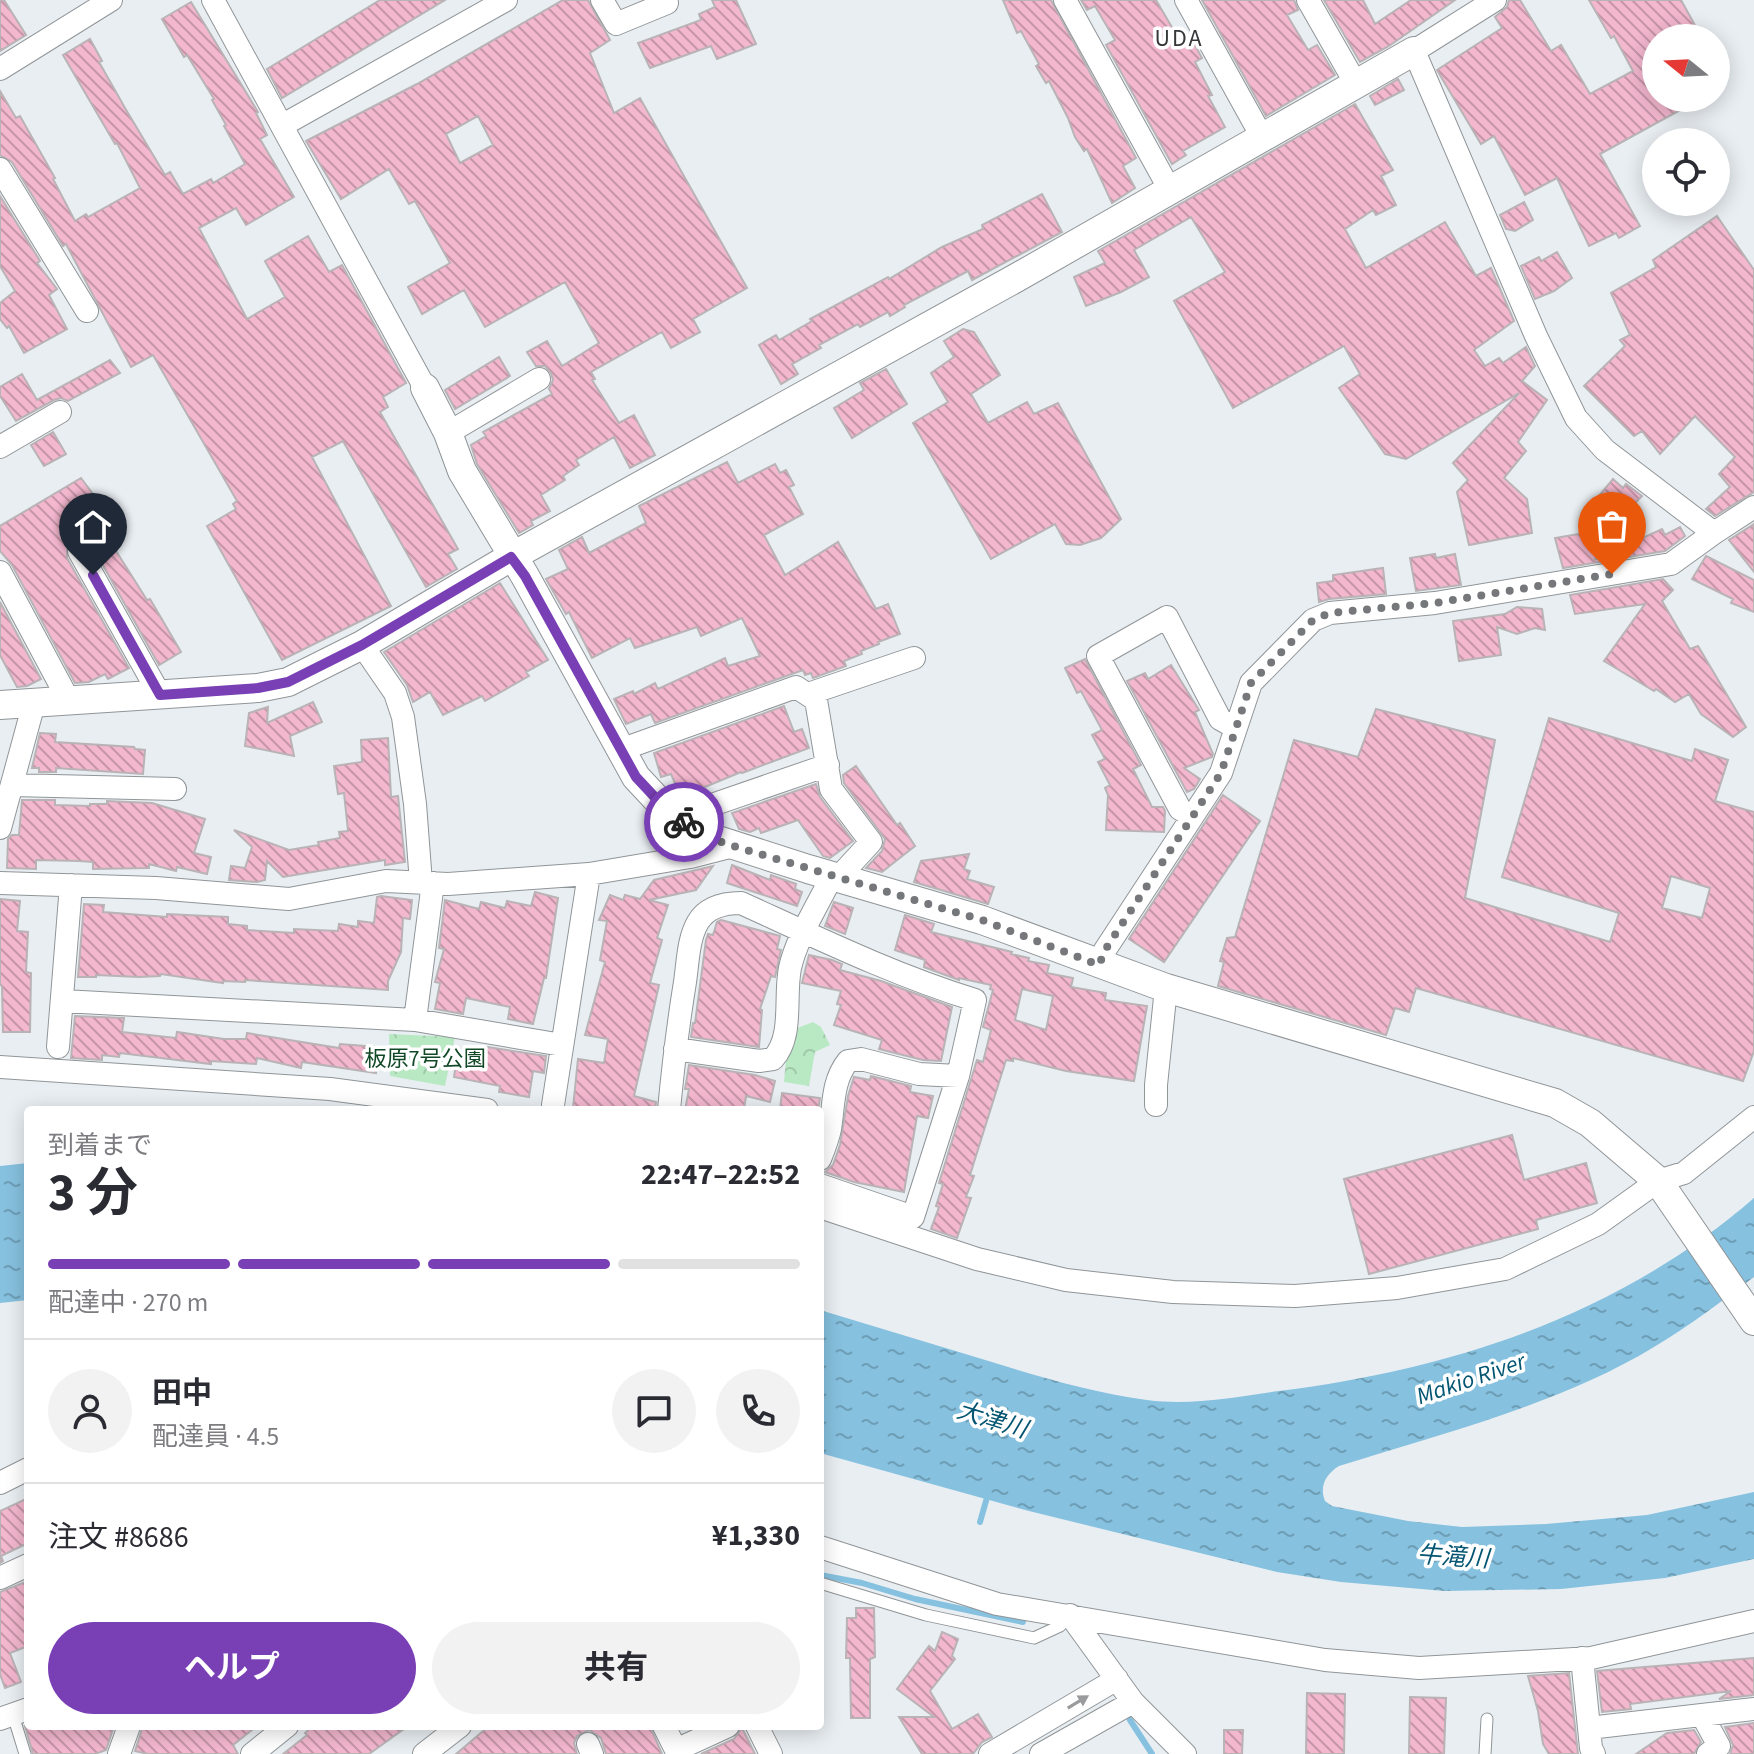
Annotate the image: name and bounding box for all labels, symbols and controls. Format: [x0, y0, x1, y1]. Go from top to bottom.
district label: UDA [1154, 21, 1204, 56]
north arrow [1642, 24, 1730, 112]
map controls [1642, 24, 1730, 216]
button: locate [1642, 128, 1730, 216]
pin [1578, 492, 1646, 574]
pin [59, 493, 127, 575]
icon: bag [1590, 504, 1634, 548]
icon: home [71, 505, 115, 549]
courier [644, 782, 724, 862]
icon: bike [662, 800, 706, 844]
park label: 板原7号公園 [365, 1043, 485, 1075]
text: 到着まで [48, 1127, 152, 1164]
text: 22:47–22:52 [641, 1153, 800, 1196]
text: 3 分 [48, 1157, 138, 1231]
text: 配達中 · 270 m [48, 1284, 208, 1321]
water label: Makio River [1412, 1343, 1532, 1414]
button: person [48, 1369, 132, 1453]
button: chat [612, 1369, 696, 1453]
button: phone [716, 1369, 800, 1453]
text: 田中 [152, 1372, 212, 1415]
water label: 大津川 [952, 1393, 1034, 1448]
text: 配達員 · 4.5 [152, 1418, 279, 1455]
text: ¥1,330 [712, 1514, 800, 1557]
text: 注文 #8686 [48, 1516, 189, 1559]
water label: 牛滝川 [1416, 1537, 1493, 1577]
button: ヘルプ [48, 1622, 416, 1714]
button: 共有 [432, 1622, 800, 1714]
one-way arrow [1067, 1696, 1089, 1710]

